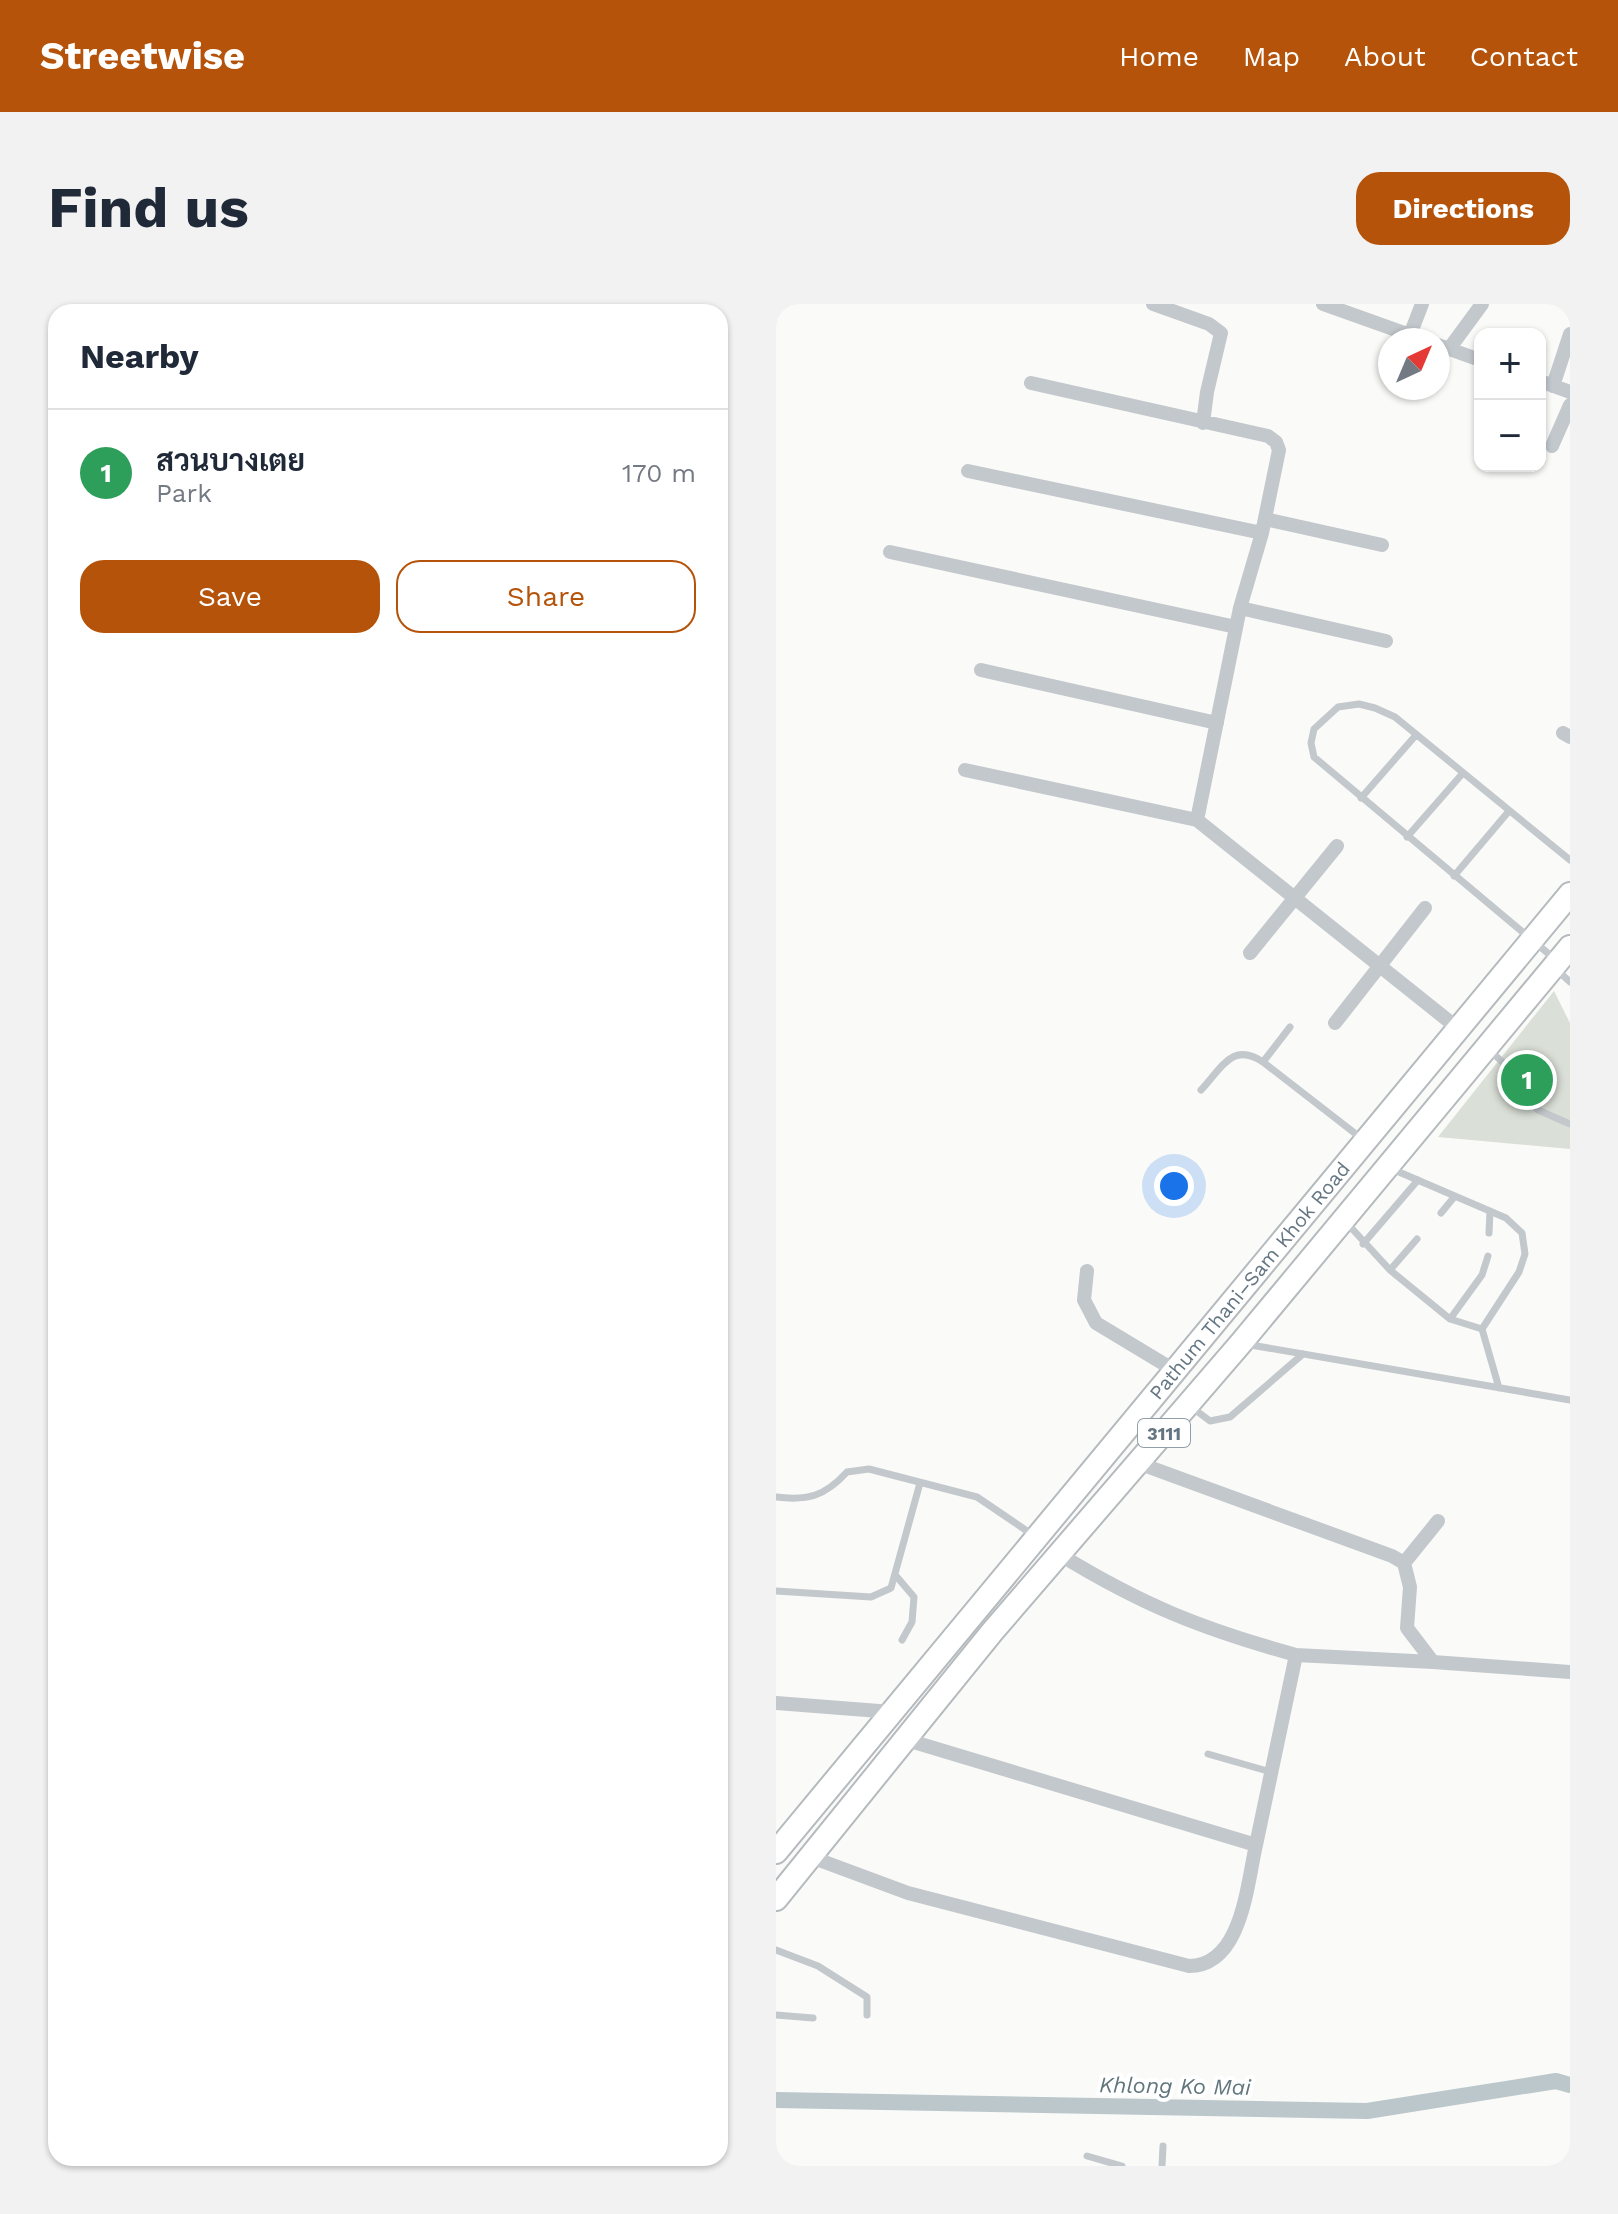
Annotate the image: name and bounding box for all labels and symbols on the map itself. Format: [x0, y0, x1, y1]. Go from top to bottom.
north arrow [1378, 328, 1450, 400]
pin: 1 [1501, 1050, 1553, 1110]
street label: Pathum Thani–Sam Khok Road [1144, 1157, 1355, 1404]
your location [1154, 1166, 1194, 1206]
road number: 3111 [1138, 1419, 1190, 1447]
water label: Khlong Ko Mai [1099, 2072, 1252, 2100]

